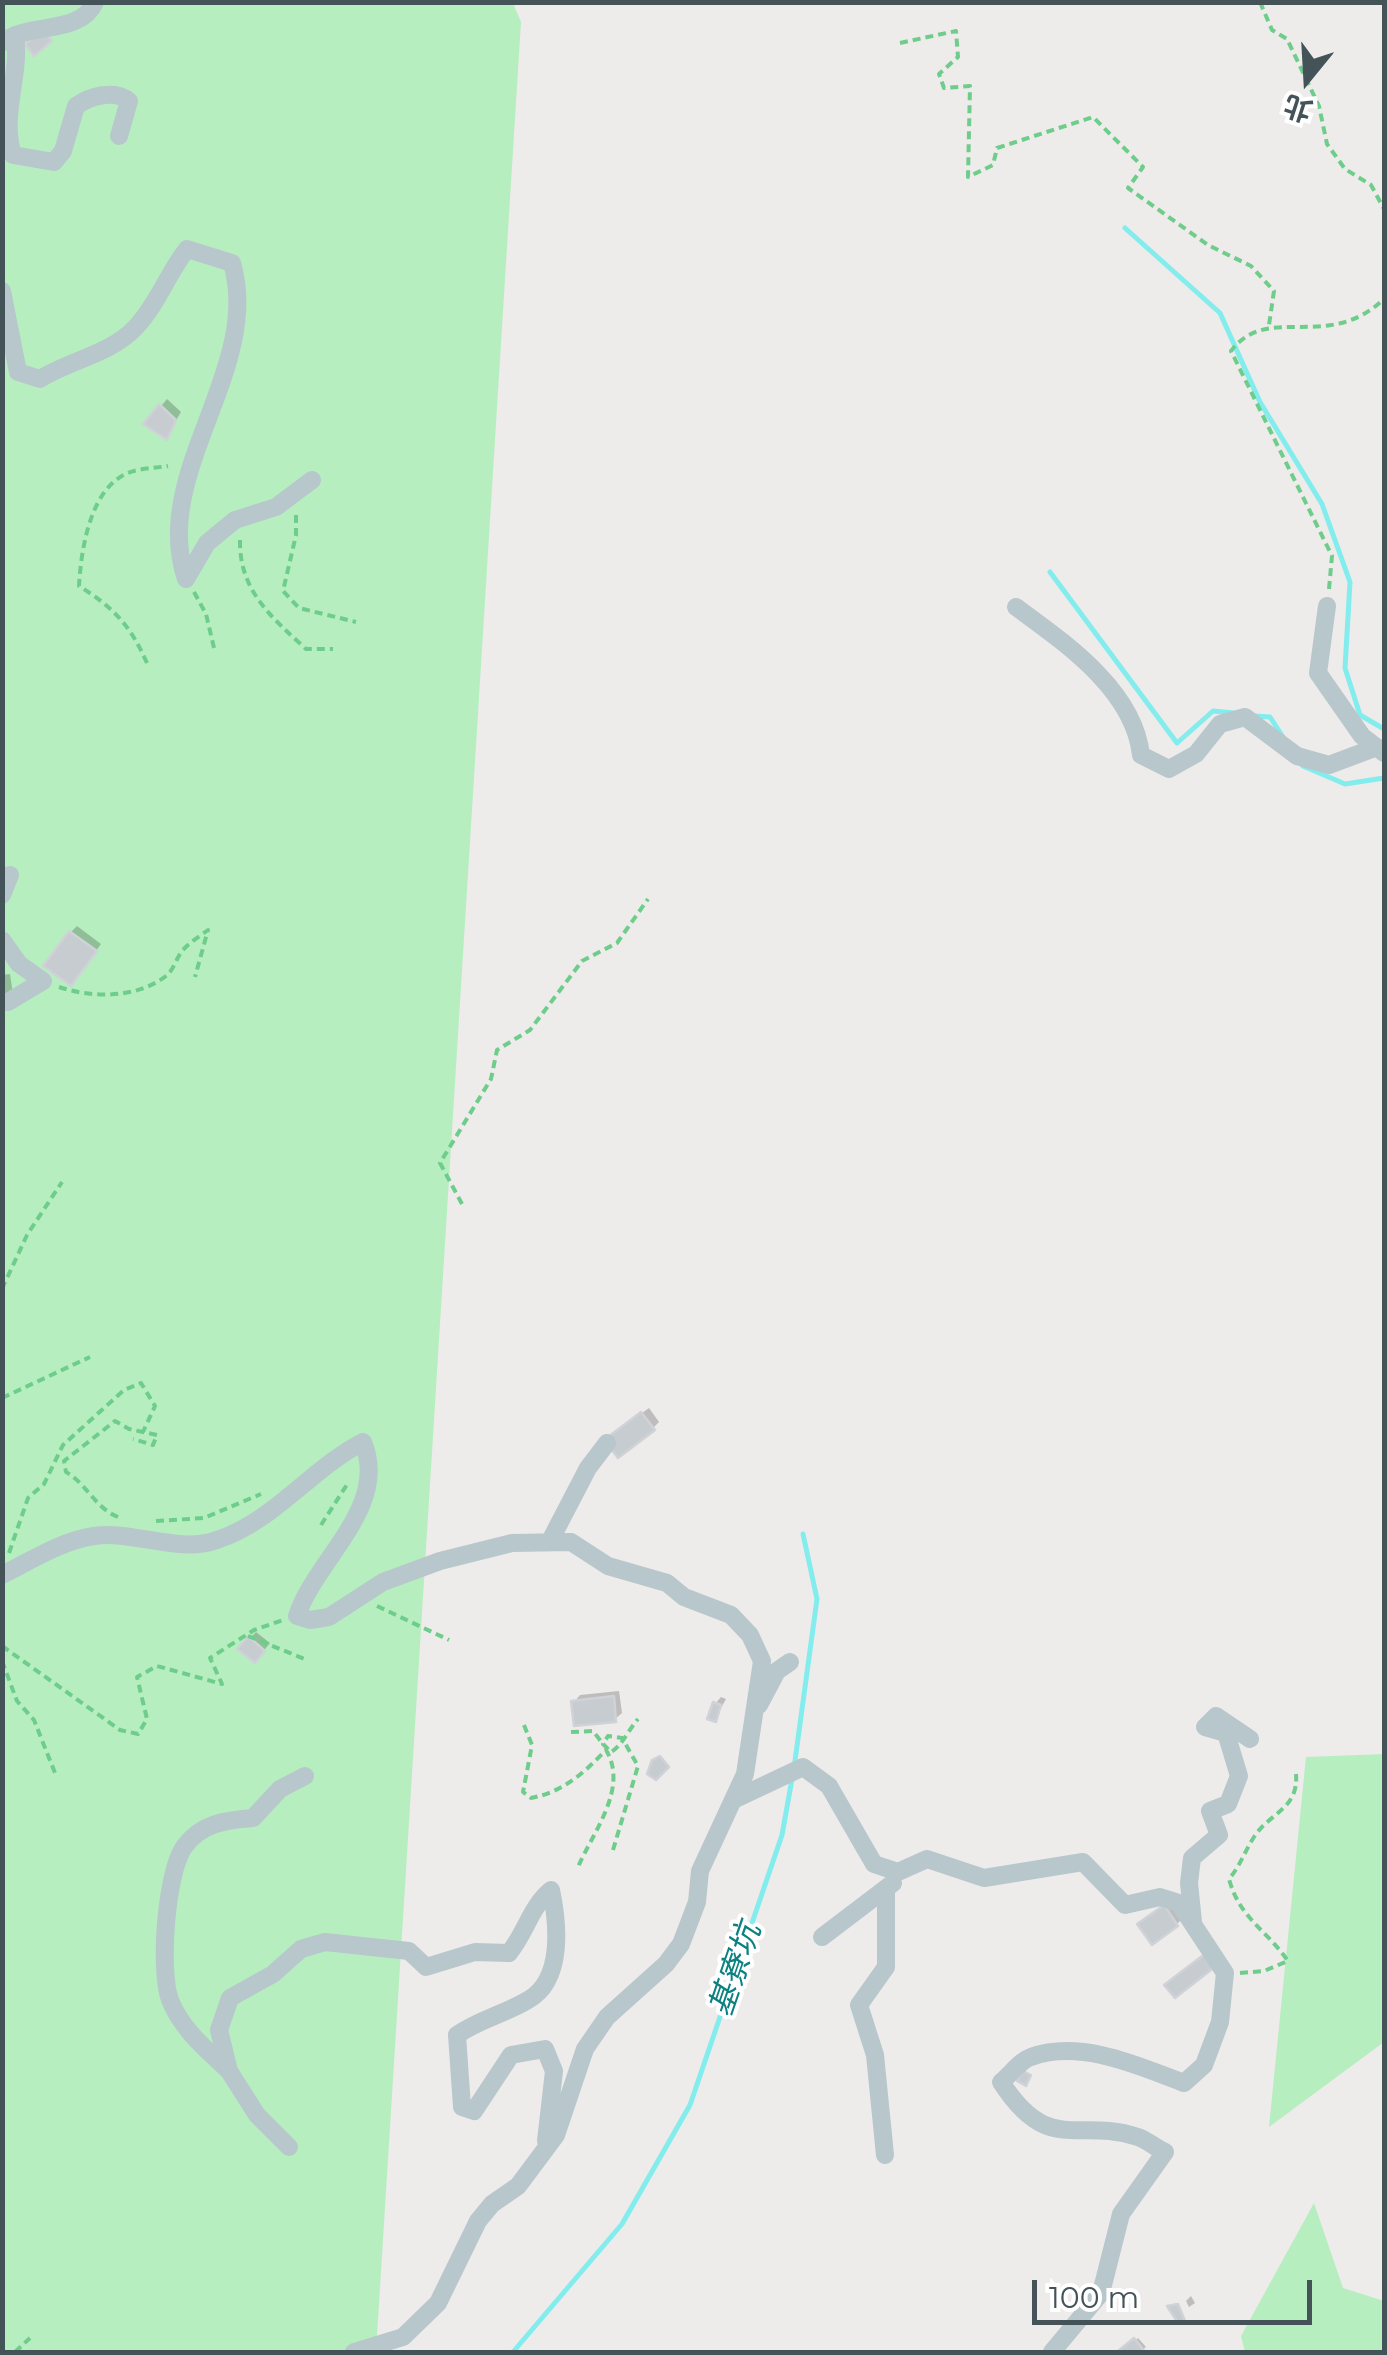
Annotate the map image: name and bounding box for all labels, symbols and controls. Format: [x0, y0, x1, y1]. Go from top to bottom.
north arrow [1257, 30, 1357, 130]
text: 北 [1279, 88, 1316, 129]
water label: 基寮坑 [702, 1918, 770, 2022]
scale bar [1037, 2260, 1317, 2322]
text: 100 m [1049, 2279, 1139, 2316]

